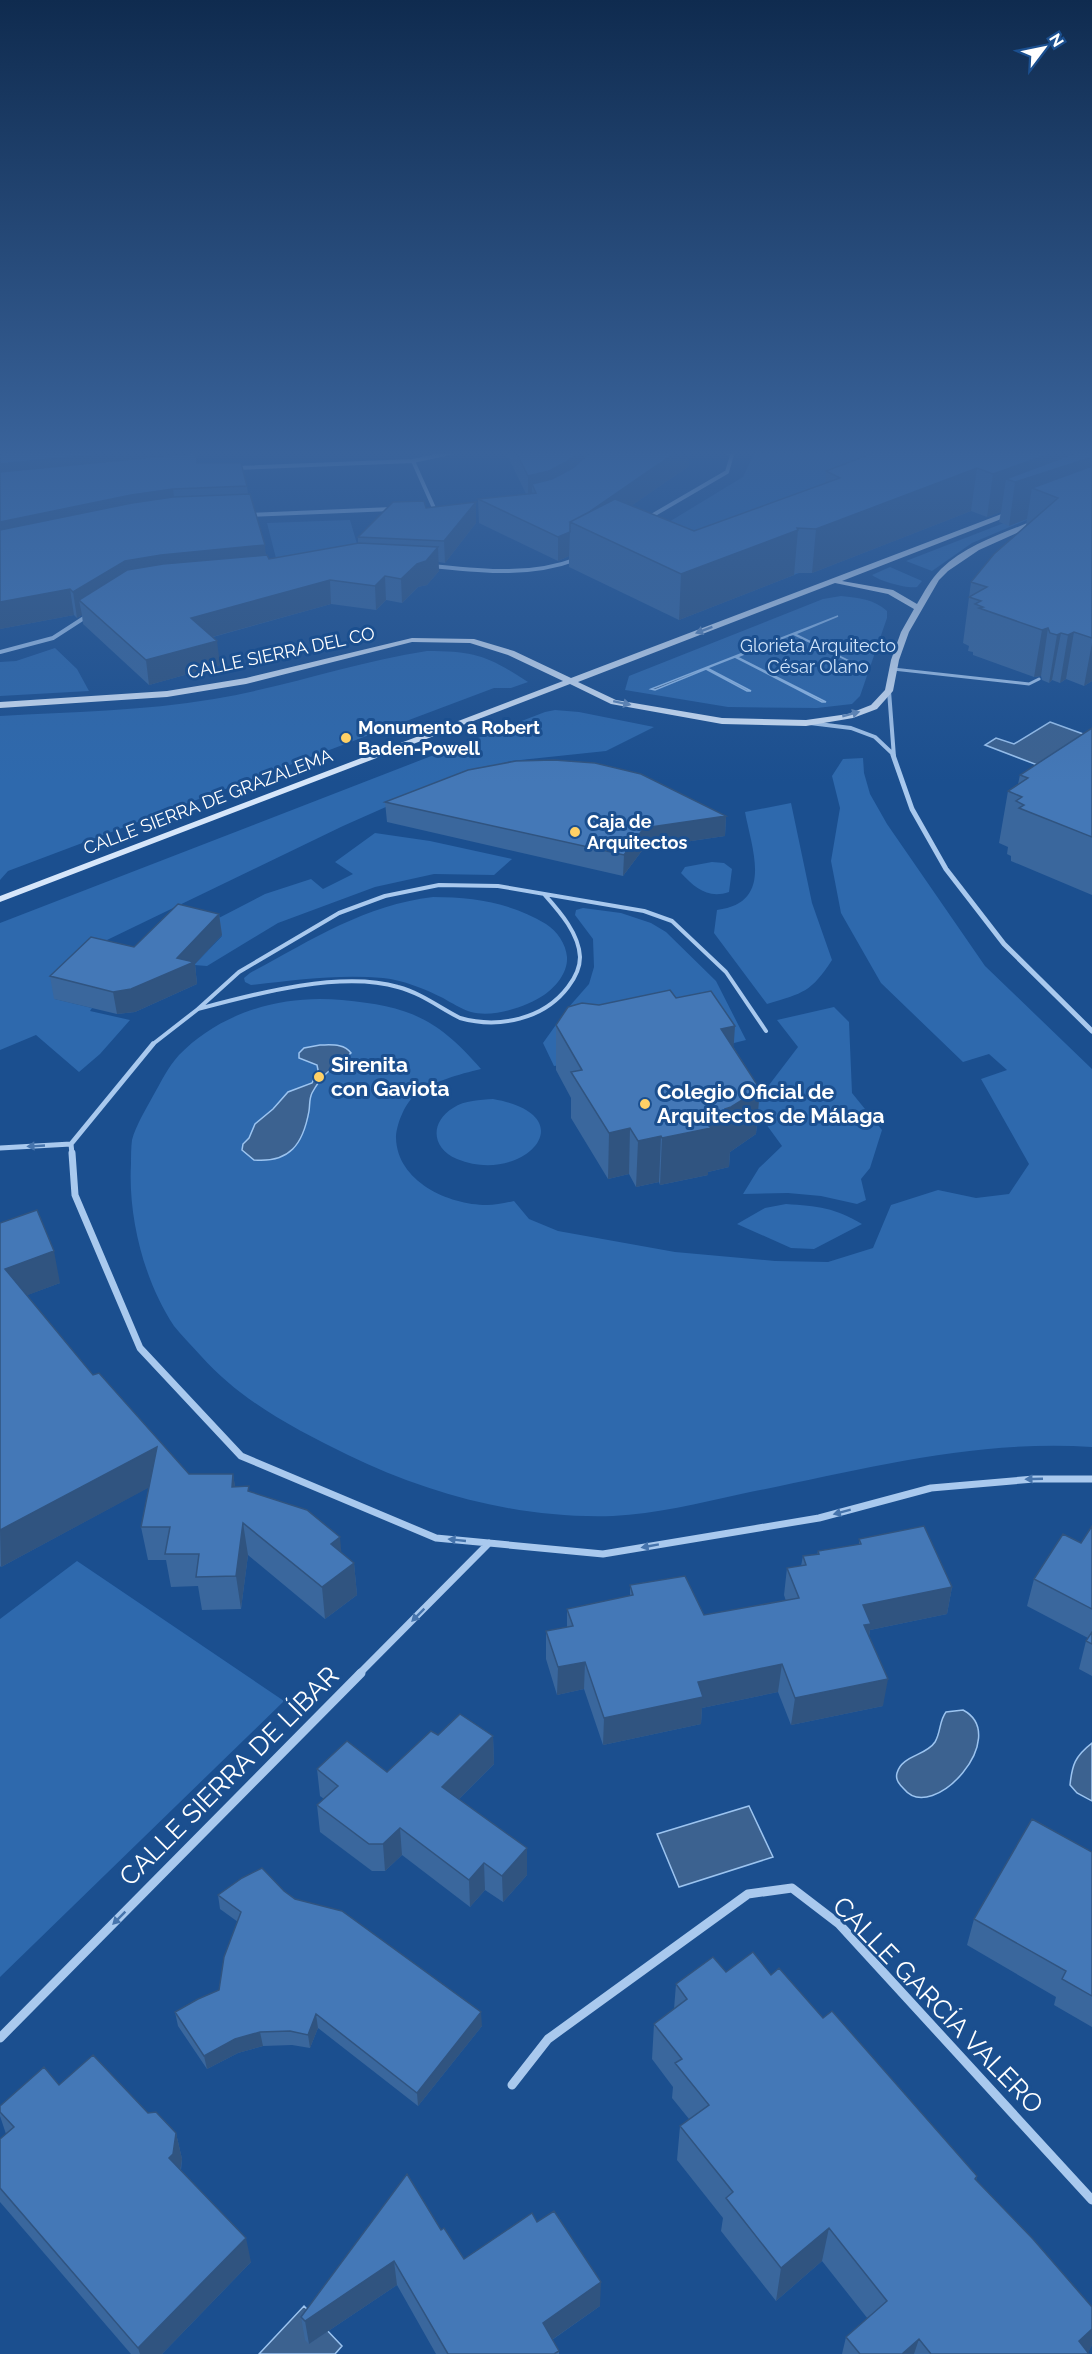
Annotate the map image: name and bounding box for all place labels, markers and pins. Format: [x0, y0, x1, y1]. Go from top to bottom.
place label: Monumento a Robert Baden-Powell [358, 717, 540, 759]
marker: Monumento a Robert Baden-Powell [339, 731, 353, 745]
place label: Caja de Arquitectos [587, 811, 688, 853]
marker: Caja de Arquitectos [568, 825, 582, 839]
place label: Sirenita con Gaviota [331, 1052, 450, 1101]
marker: Sirenita con Gaviota [312, 1070, 326, 1084]
place label: Colegio Oficial de Arquitectos de Málaga [657, 1079, 885, 1128]
marker: Colegio Oficial de Arquitectos de Málaga [638, 1097, 652, 1111]

